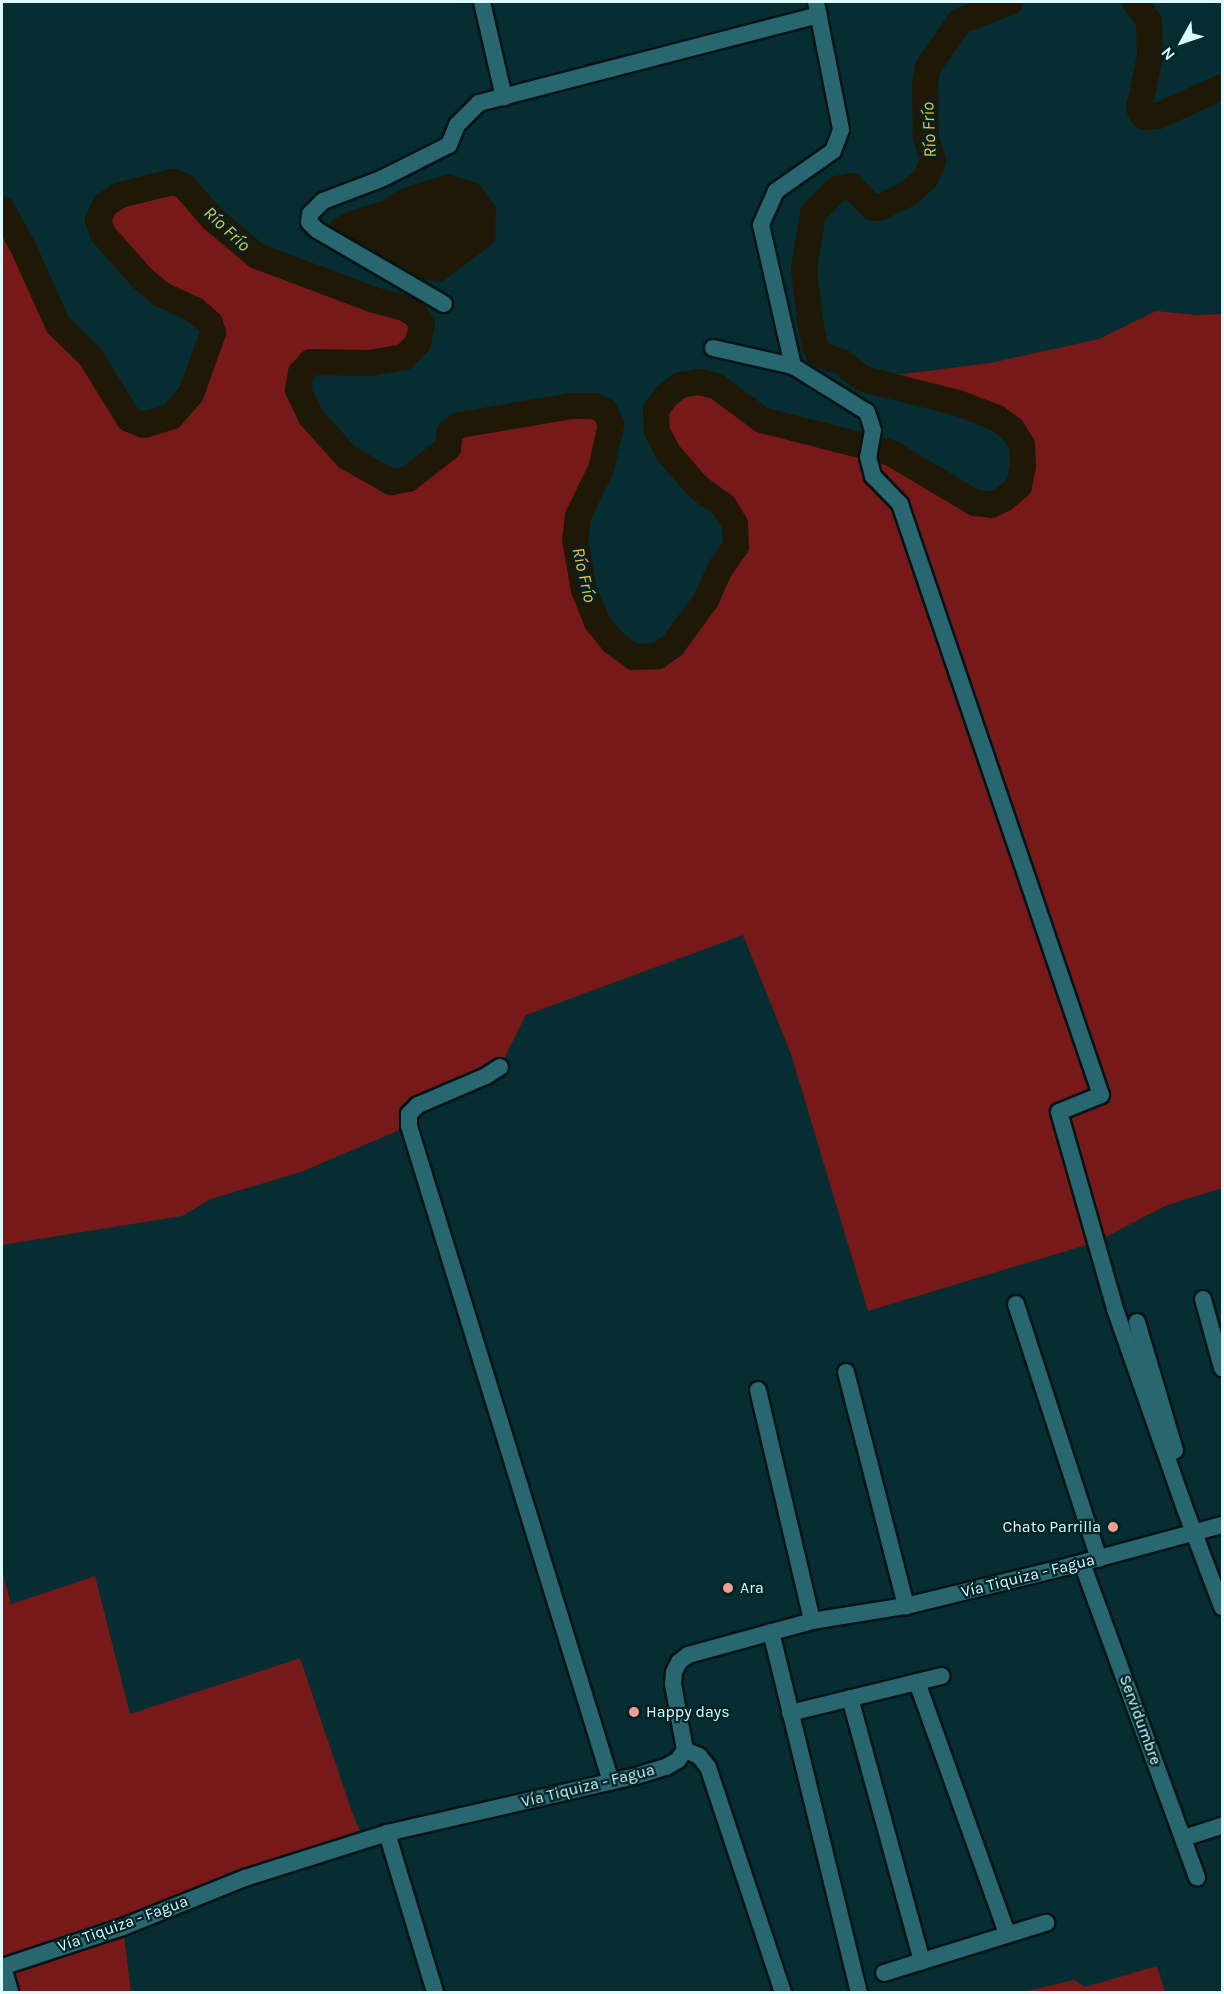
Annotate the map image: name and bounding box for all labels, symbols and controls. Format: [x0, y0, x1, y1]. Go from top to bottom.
north arrow [1152, 12, 1212, 72]
text: N [1157, 43, 1179, 64]
water label: Río Frío [917, 102, 941, 158]
water label: Río Frío [199, 202, 255, 256]
water label: Río Frío [567, 545, 601, 605]
place label: Chato Parrilla [1002, 1517, 1101, 1537]
marker: Chato Parrilla [1106, 1520, 1120, 1534]
street label: Vía Tiquiza - Fagua [959, 1550, 1097, 1602]
place label: Ara [740, 1578, 764, 1598]
marker: Ara [721, 1581, 735, 1595]
street label: Servidumbre [1115, 1673, 1165, 1767]
place label: Happy days [646, 1702, 730, 1722]
marker: Happy days [627, 1705, 641, 1719]
street label: Vía Tiquiza - Fagua [519, 1760, 657, 1812]
street label: Vía Tiquiza - Fagua [55, 1892, 191, 1956]

